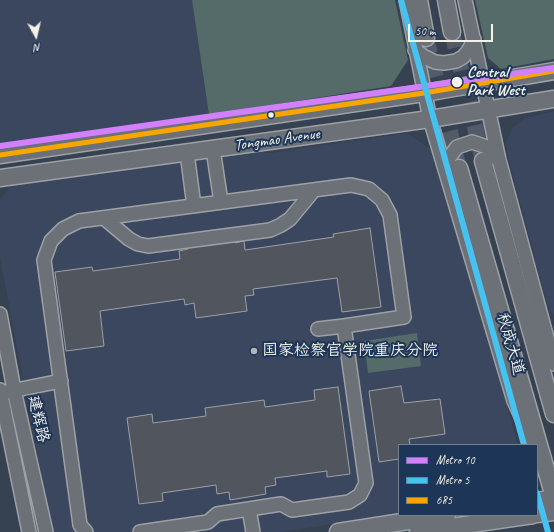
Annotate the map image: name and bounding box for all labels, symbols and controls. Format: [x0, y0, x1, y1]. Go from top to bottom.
north arrow [16, 16, 56, 56]
scale bar [410, 16, 495, 42]
text: 50 m [415, 23, 435, 39]
text: N [33, 40, 42, 55]
place label: Central Park West [467, 63, 525, 101]
marker: Central Park West [450, 75, 464, 89]
unlabelled marker [266, 110, 276, 120]
street label: Tongmao Avenue [233, 125, 321, 155]
street label: 秋成大道 [492, 311, 528, 377]
place label: 国家检察官学院重庆分院 [262, 341, 438, 361]
marker: 国家检察官学院重庆分院 [249, 346, 259, 356]
street label: 建辉路 [23, 393, 53, 445]
legend [398, 444, 538, 516]
text: Metro 10 [436, 452, 475, 468]
text: Metro 5 [436, 472, 469, 488]
text: 685 [436, 492, 452, 508]

